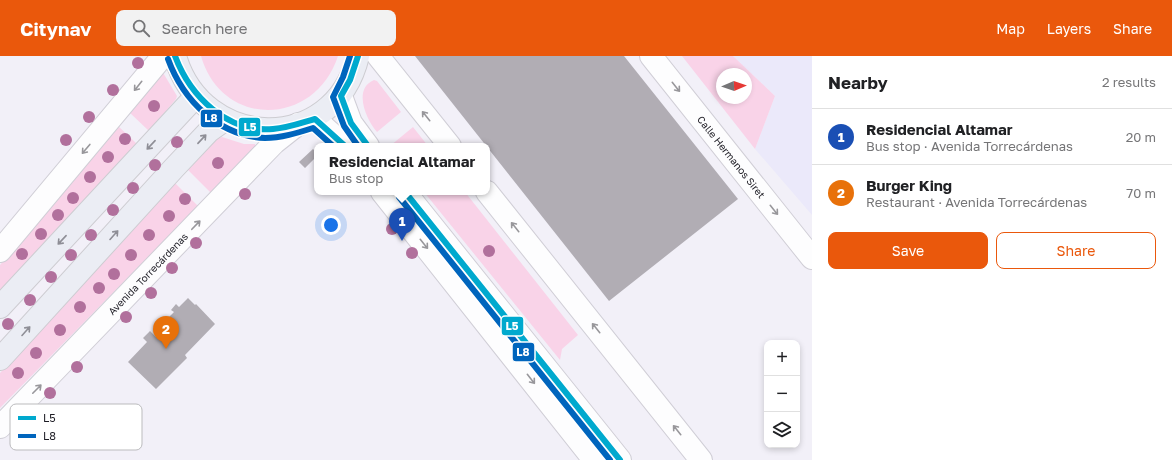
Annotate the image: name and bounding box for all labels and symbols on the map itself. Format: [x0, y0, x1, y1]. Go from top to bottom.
north arrow [716, 68, 752, 104]
one-way arrow [134, 81, 143, 92]
one-way arrow [671, 81, 680, 92]
line badge: L8 [200, 109, 223, 128]
one-way arrow [421, 110, 430, 121]
text: L8 [204, 111, 218, 124]
street label: Calle Hermanos Siret [695, 113, 768, 200]
line badge: L5 [238, 117, 261, 137]
text: L5 [244, 120, 257, 133]
one-way arrow [197, 134, 207, 144]
one-way arrow [146, 140, 155, 150]
one-way arrow [81, 144, 90, 155]
one-way arrow [770, 205, 778, 216]
pin: 1 [389, 208, 415, 241]
your location [321, 215, 341, 235]
one-way arrow [191, 220, 201, 230]
one-way arrow [510, 221, 519, 232]
street label: Avenida Torrecárdenas [106, 230, 190, 317]
one-way arrow [109, 230, 118, 240]
one-way arrow [57, 235, 67, 245]
one-way arrow [419, 239, 428, 250]
pin: 2 [153, 316, 179, 349]
line badge: L5 [501, 316, 524, 336]
text: L5 [506, 319, 519, 332]
one-way arrow [592, 323, 600, 334]
one-way arrow [22, 325, 31, 336]
line badge: L8 [512, 342, 535, 362]
text: L8 [516, 345, 530, 358]
one-way arrow [526, 374, 535, 385]
one-way arrow [32, 384, 42, 394]
legend [10, 404, 142, 450]
text: L5 [43, 411, 56, 424]
one-way arrow [673, 424, 681, 435]
text: L8 [43, 429, 56, 442]

